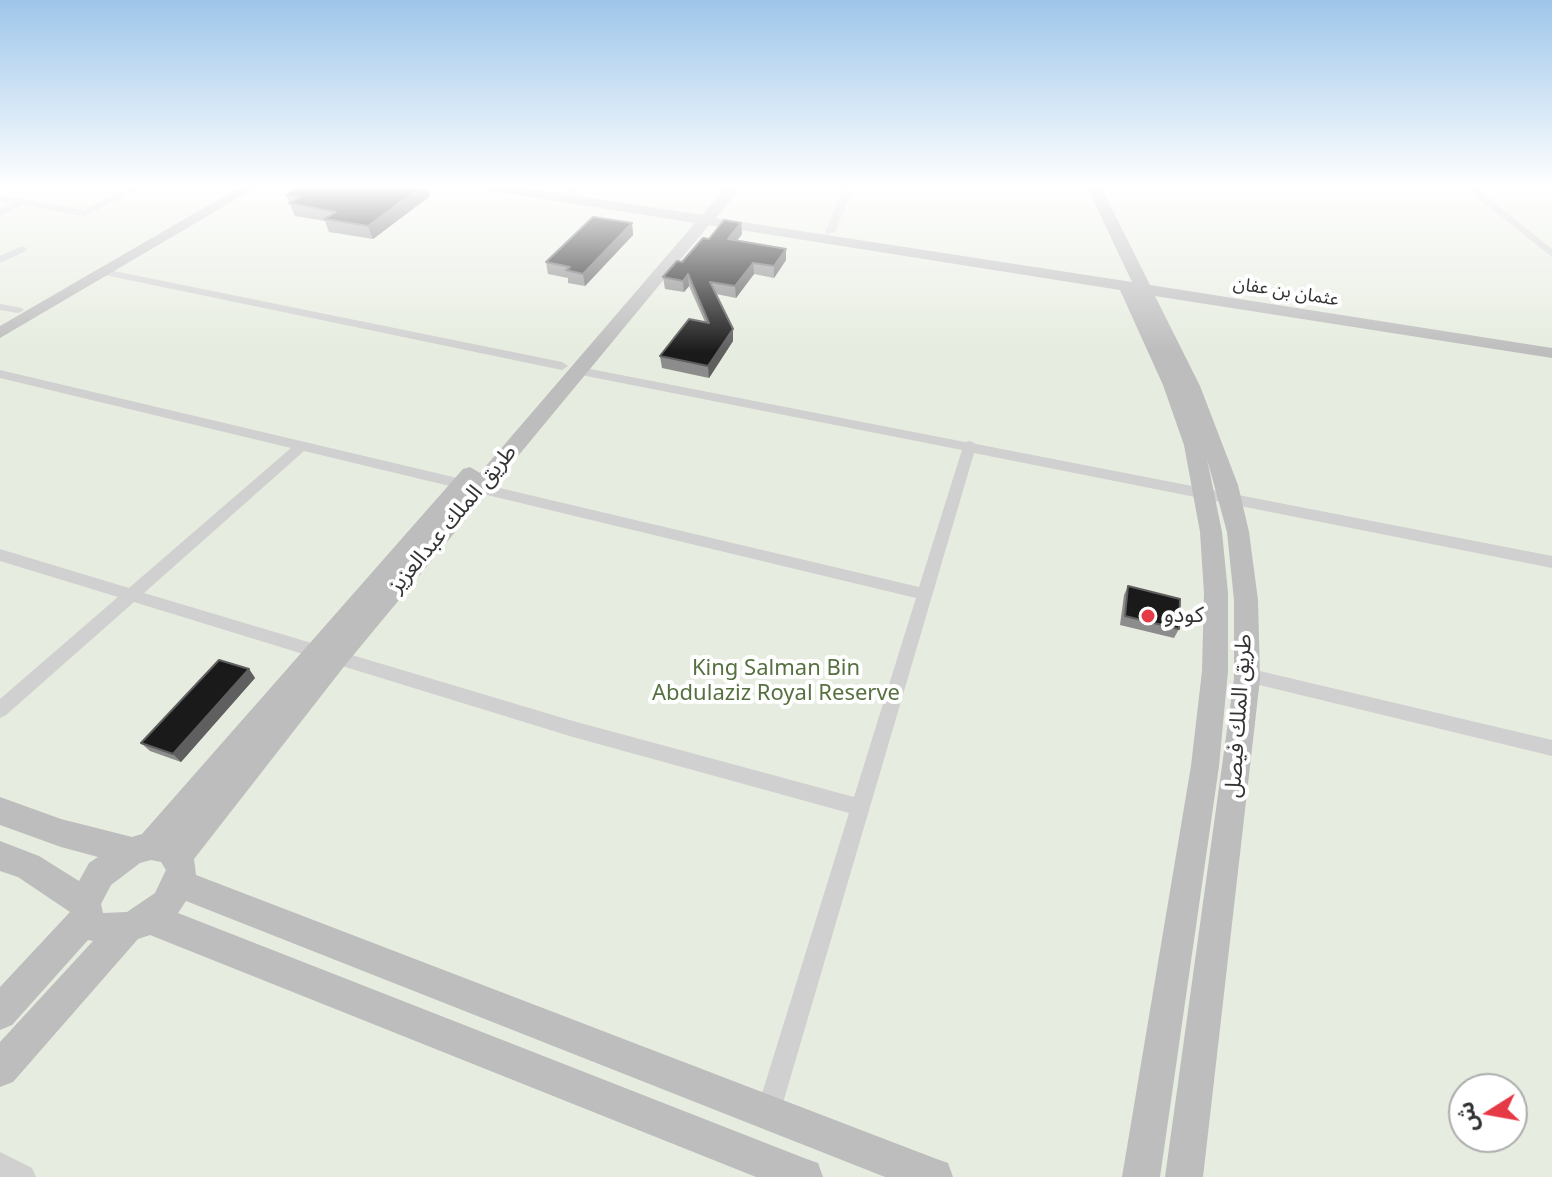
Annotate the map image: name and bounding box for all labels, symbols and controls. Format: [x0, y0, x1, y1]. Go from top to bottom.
street label: عثمان بن عفان [1232, 273, 1340, 311]
street label: طريق الملك عبدالعزيز [383, 440, 523, 598]
place label: كودو [1164, 603, 1204, 629]
marker: كودو [1139, 607, 1157, 625]
street label: طريق الملك فيصل [1220, 633, 1258, 799]
park label: King Salman Bin Abdulaziz Royal Reserve [652, 656, 900, 708]
north arrow [1448, 1073, 1528, 1153]
text: ش [1449, 1100, 1484, 1135]

